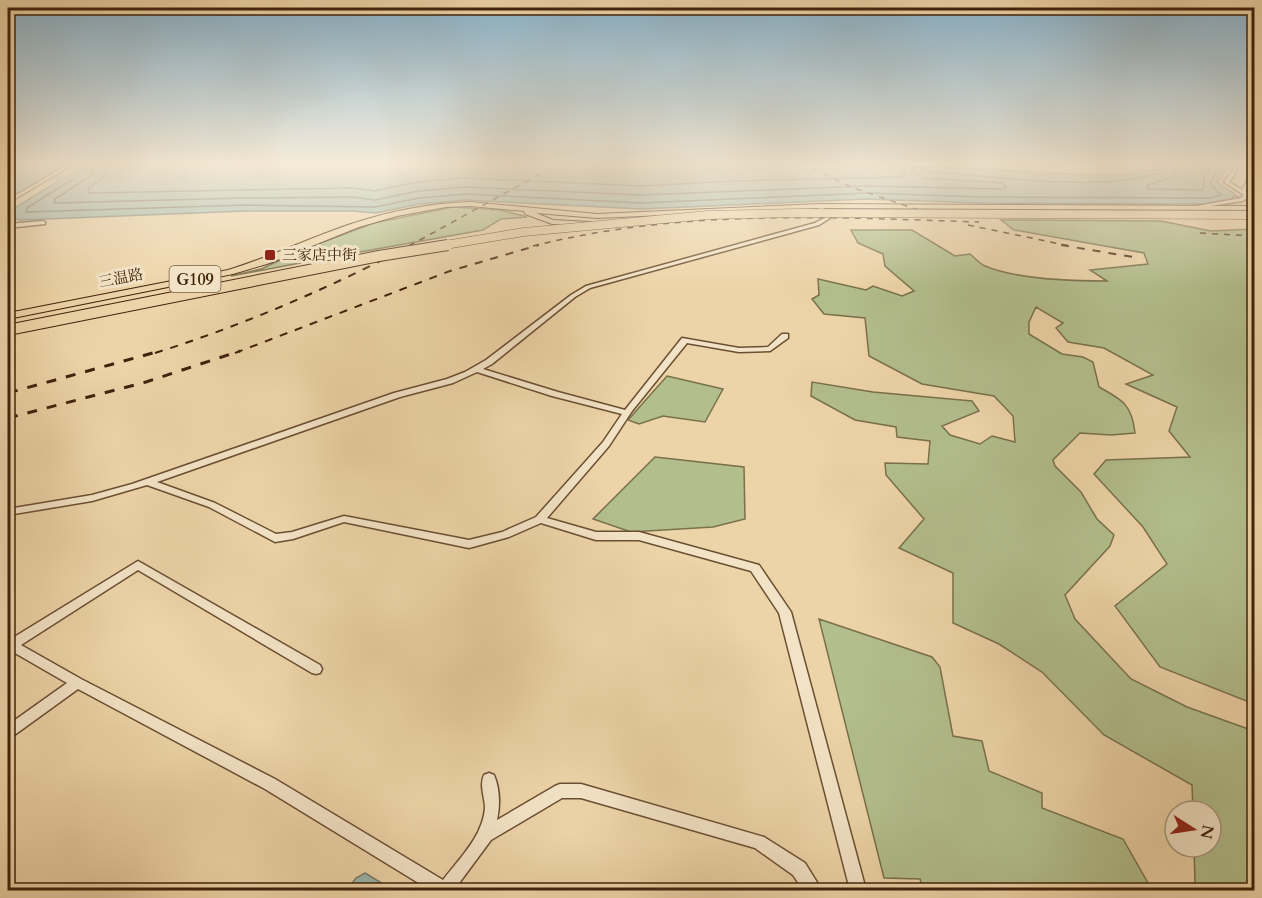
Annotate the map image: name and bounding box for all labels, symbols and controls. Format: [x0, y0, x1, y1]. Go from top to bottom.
place label: 三家店中街 [282, 245, 357, 265]
marker: 三家店中街 [263, 248, 277, 262]
street label: 三温路 [97, 264, 145, 292]
road number: G109 [170, 266, 220, 292]
north arrow [1163, 799, 1223, 859]
text: N [1194, 823, 1219, 841]

